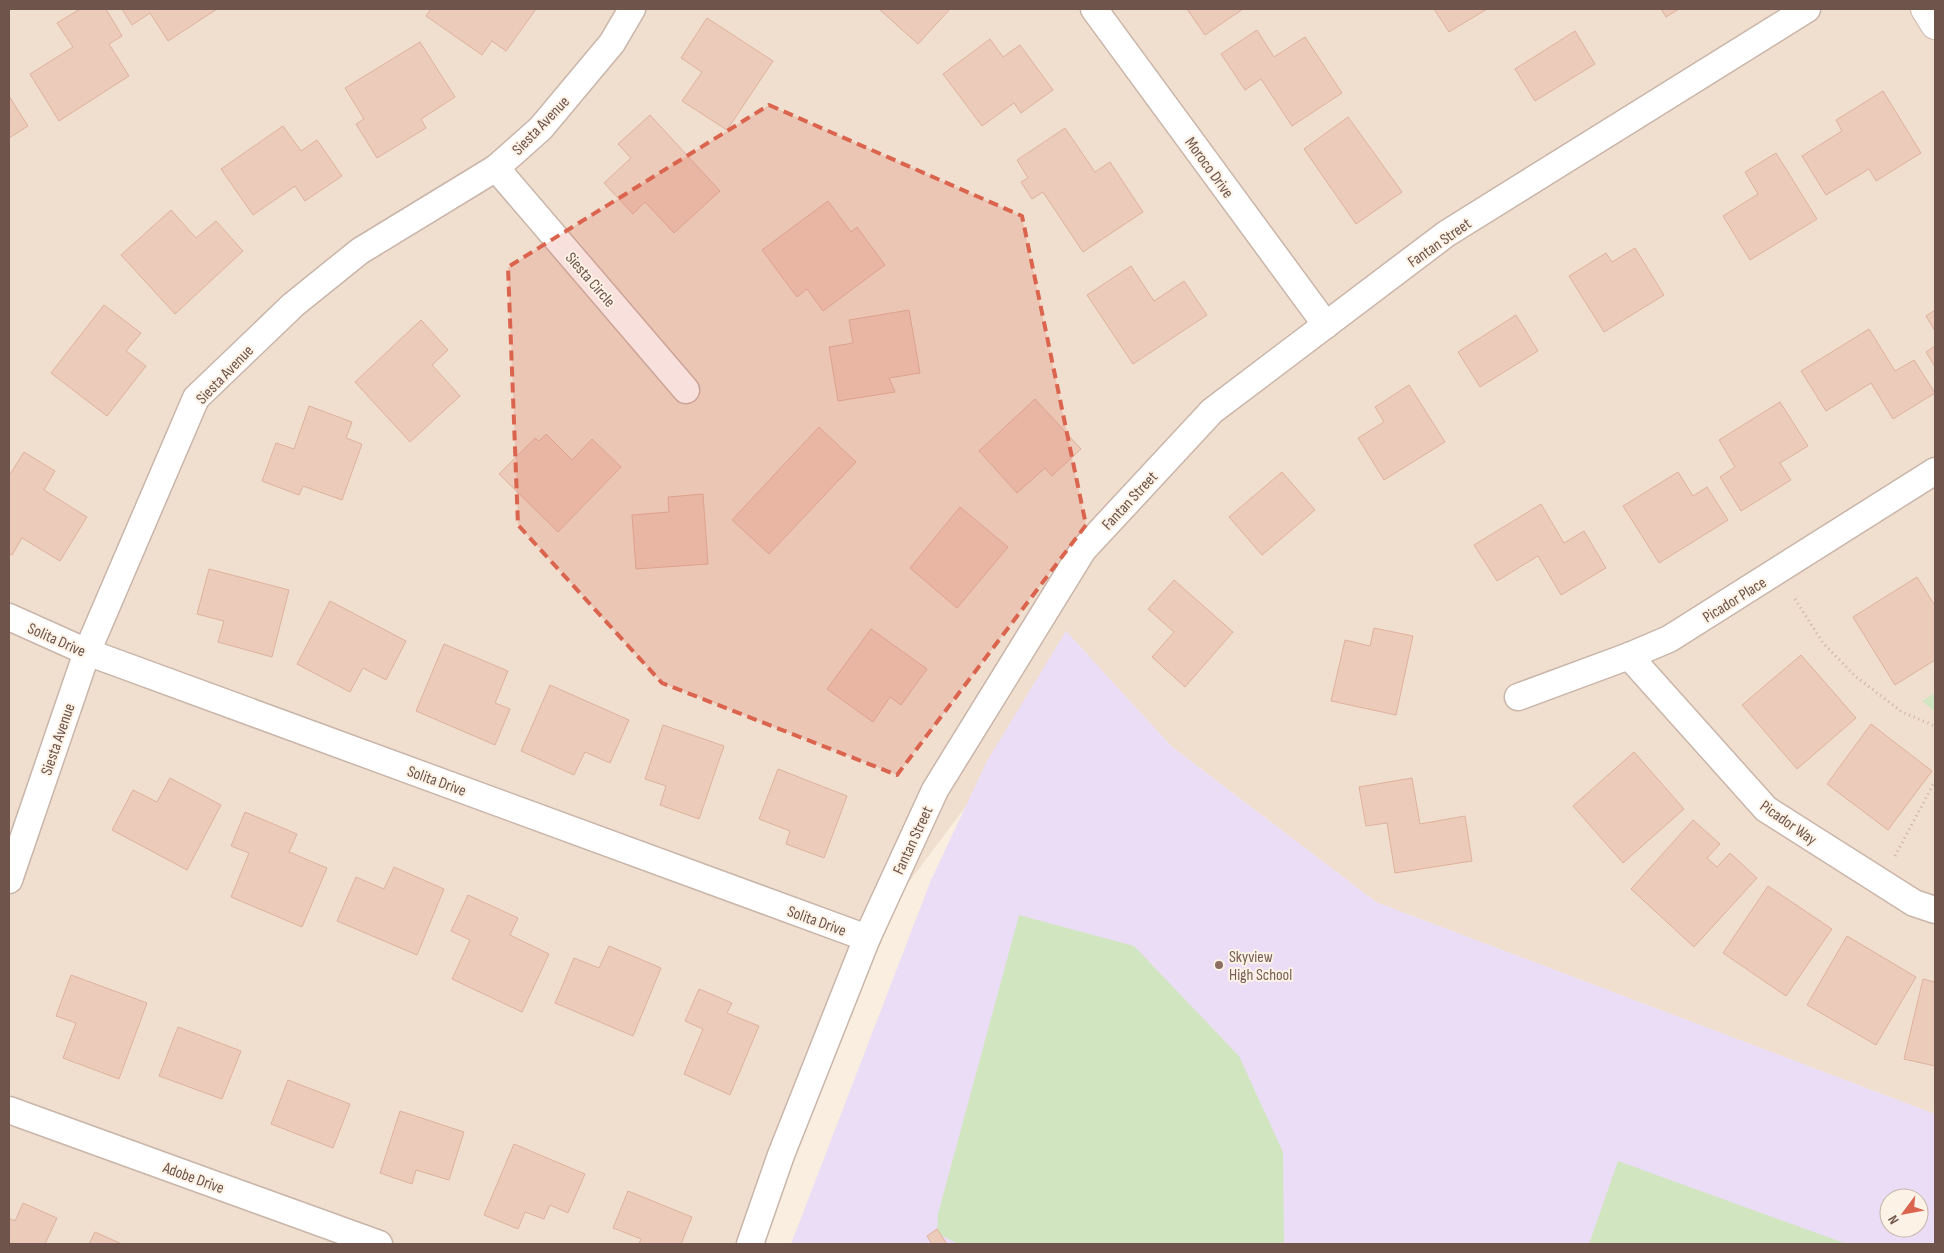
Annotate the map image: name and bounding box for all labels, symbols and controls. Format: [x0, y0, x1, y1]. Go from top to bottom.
street label: Siesta Avenue [508, 93, 574, 159]
street label: Moroco Drive [1180, 134, 1237, 202]
street label: Fantan Street [1405, 214, 1475, 272]
street label: Siesta Circle [561, 249, 619, 311]
street label: Siesta Avenue [192, 342, 258, 408]
street label: Fantan Street [1098, 468, 1162, 534]
street label: Picador Place [1700, 573, 1770, 627]
street label: Solita Drive [25, 619, 88, 661]
street label: Siesta Avenue [37, 701, 80, 778]
street label: Solita Drive [404, 762, 468, 801]
street label: Picador Way [1756, 797, 1820, 850]
street label: Fantan Street [889, 803, 937, 878]
street label: Solita Drive [784, 902, 848, 941]
place label: Skyview High School [1229, 948, 1292, 985]
marker: Skyview High School [1213, 959, 1225, 971]
street label: Adobe Drive [159, 1158, 227, 1198]
north arrow [1879, 1188, 1929, 1238]
text: N [1884, 1212, 1903, 1227]

